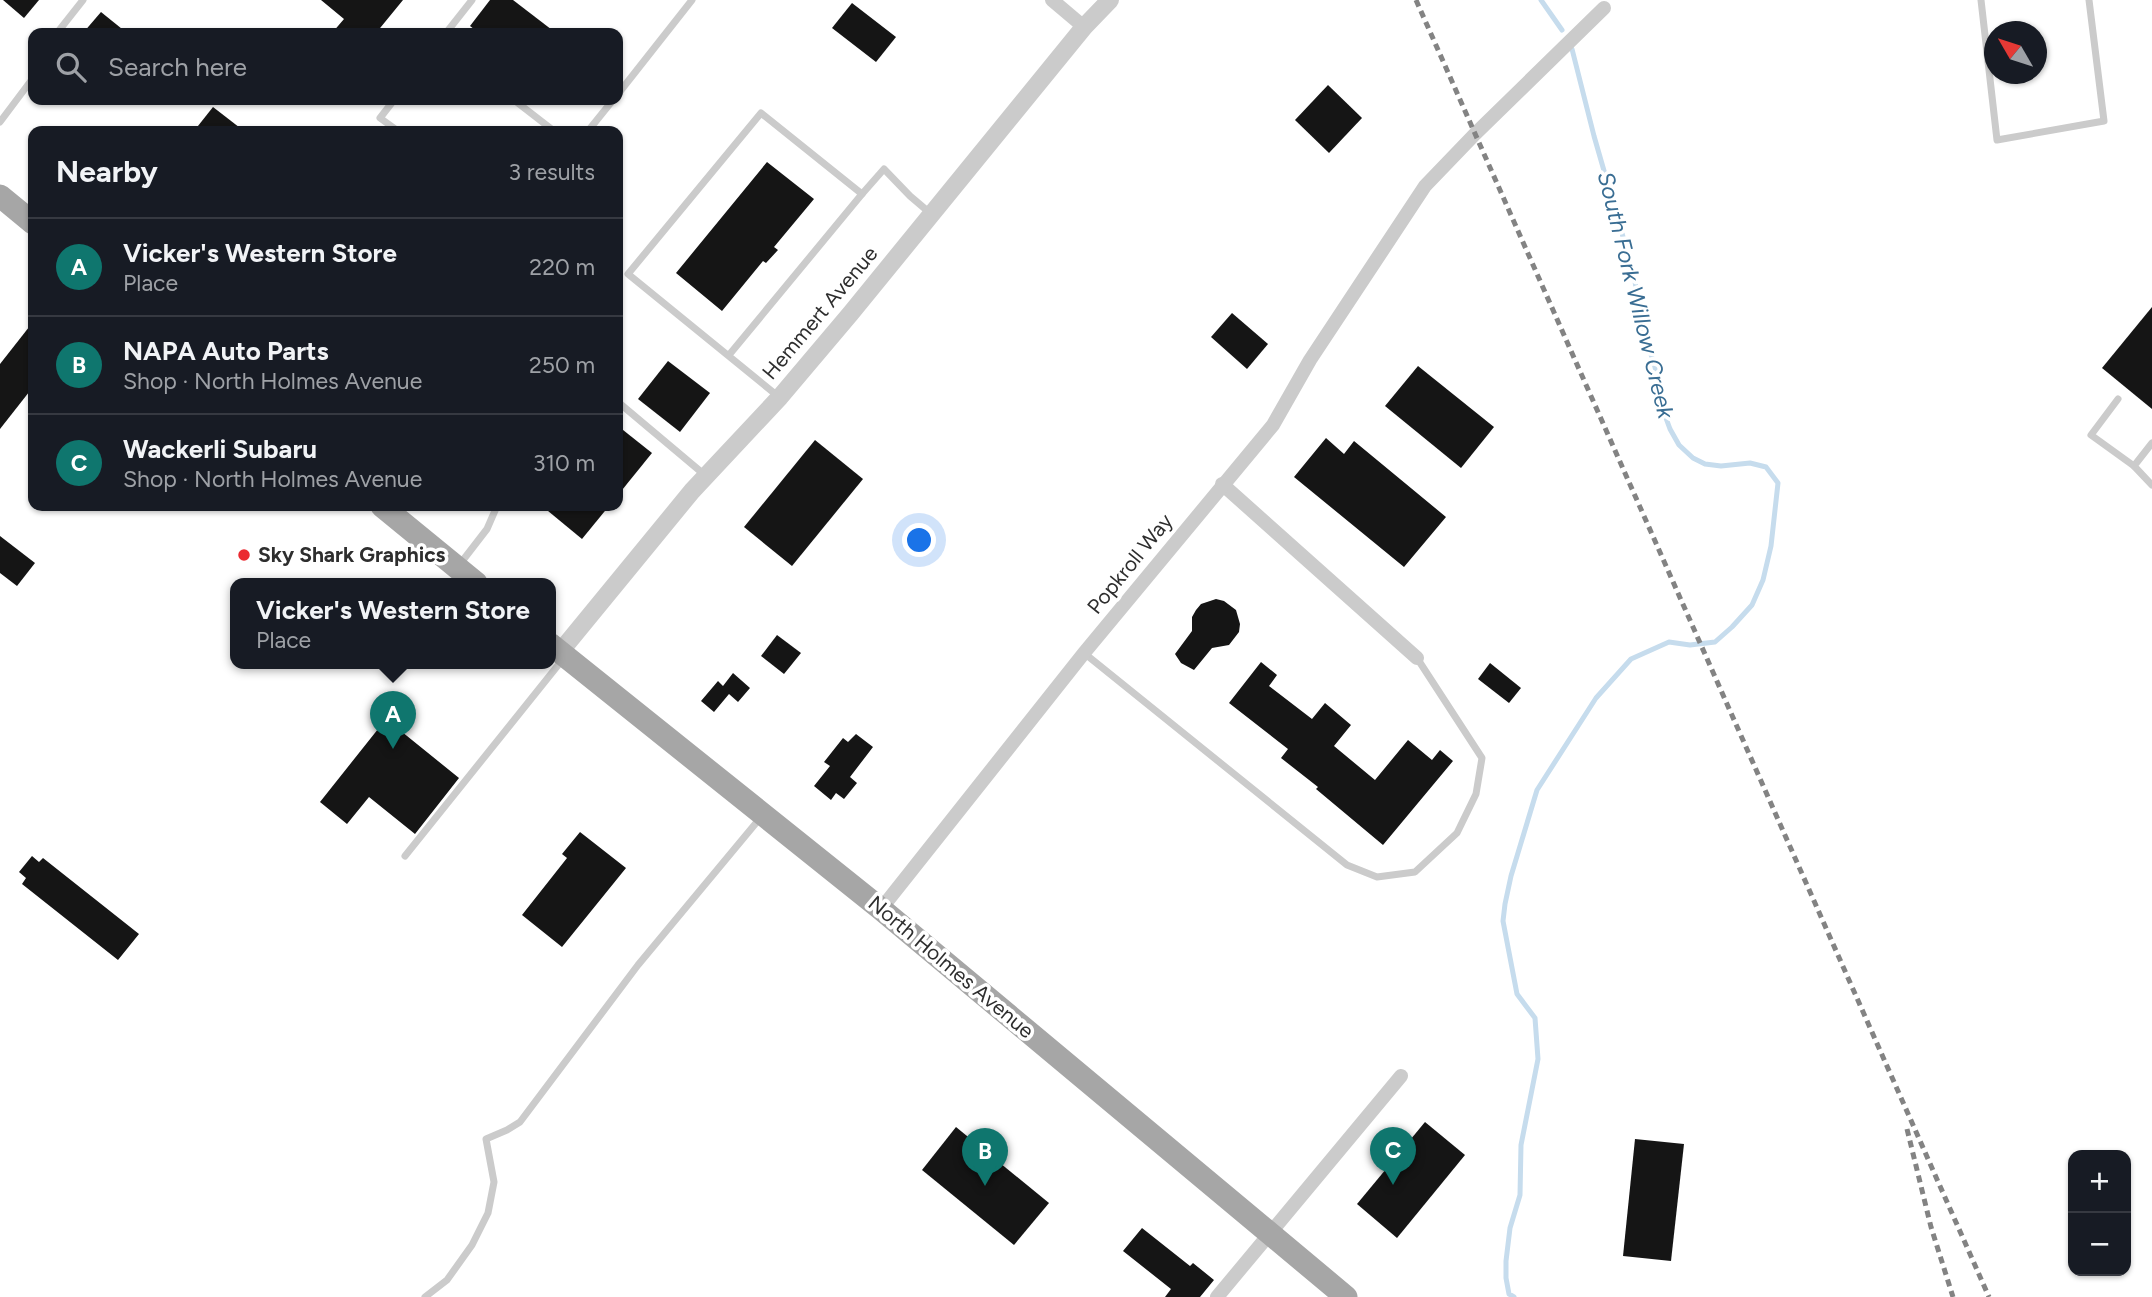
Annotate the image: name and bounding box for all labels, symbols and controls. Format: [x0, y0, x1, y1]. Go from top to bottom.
north arrow [1984, 21, 2047, 84]
search box [28, 28, 623, 105]
icon: search [52, 48, 90, 86]
text: Search here [108, 51, 247, 83]
text: Nearby [56, 153, 158, 190]
text: 3 results [508, 158, 595, 186]
water label: South Fork Willow Creek [1592, 169, 1680, 422]
text: Vicker's Western Store [123, 237, 397, 269]
street label: Hemmert Avenue [757, 241, 882, 384]
text: A [71, 253, 87, 281]
text: 220 m [529, 253, 595, 281]
text: Place [123, 269, 178, 297]
text: NAPA Auto Parts [123, 335, 329, 367]
text: B [72, 351, 86, 379]
text: 250 m [529, 351, 595, 379]
text: Shop · North Holmes Avenue [123, 367, 422, 395]
text: Wackerli Subaru [123, 433, 317, 465]
text: C [71, 449, 87, 477]
text: 310 m [533, 449, 595, 477]
text: Shop · North Holmes Avenue [123, 465, 422, 493]
street label: Popkroll Way [1082, 509, 1178, 619]
your location [902, 523, 936, 557]
place label: Sky Shark Graphics [258, 542, 446, 567]
marker: Sky Shark Graphics [236, 547, 252, 563]
popup [230, 578, 556, 669]
text: Vicker's Western Store [256, 594, 530, 626]
text: Place [256, 626, 311, 654]
pin: A [370, 691, 416, 749]
street label: North Holmes Avenue [864, 890, 1039, 1043]
pin: C [1370, 1127, 1416, 1185]
pin: B [962, 1128, 1008, 1186]
map controls [2068, 1150, 2131, 1276]
button: + [2068, 1150, 2131, 1213]
button: − [2068, 1213, 2131, 1276]

